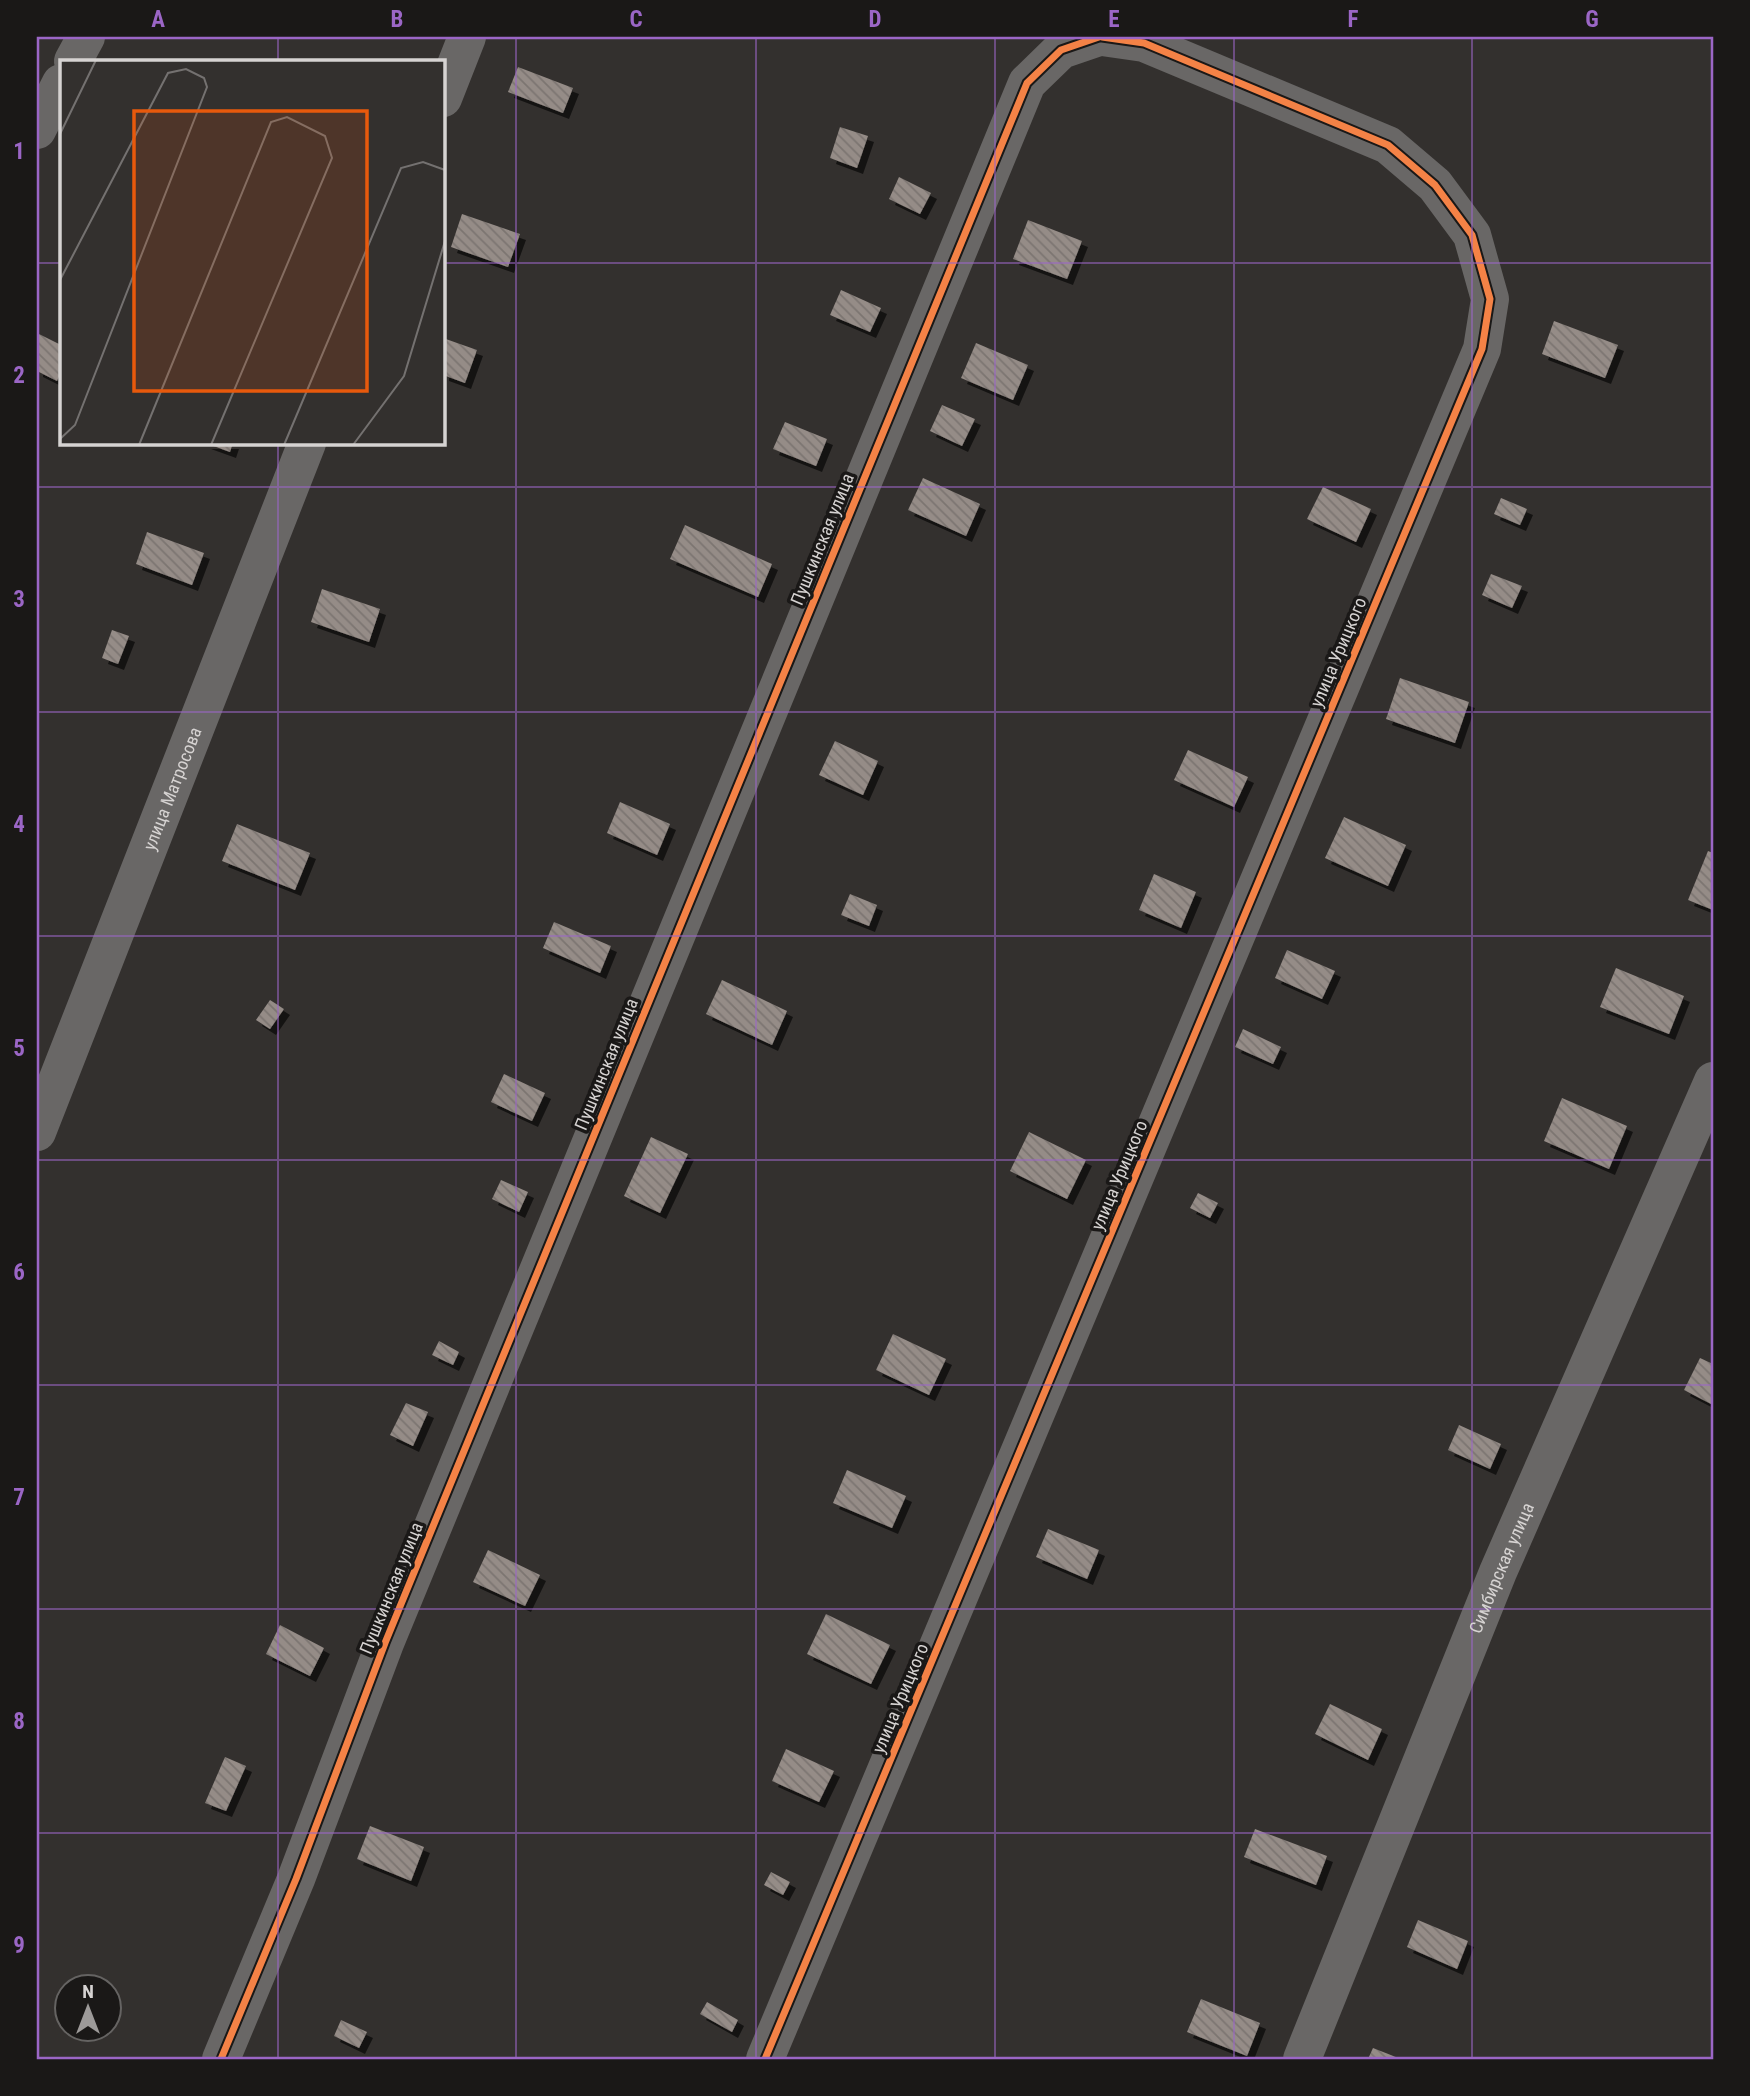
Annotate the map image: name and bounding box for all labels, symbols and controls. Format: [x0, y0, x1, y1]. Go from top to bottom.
text: A [151, 6, 165, 33]
text: B [391, 6, 403, 33]
text: C [629, 6, 643, 33]
text: D [869, 6, 882, 33]
text: E [1108, 6, 1120, 33]
text: F [1348, 6, 1359, 33]
text: G [1585, 6, 1599, 33]
inset map [60, 60, 444, 444]
text: 1 [13, 138, 25, 165]
text: 2 [13, 362, 25, 389]
street label: Пушкинская улица [786, 470, 858, 608]
text: 3 [13, 586, 25, 613]
street label: улица Урицкого [1305, 594, 1371, 710]
street label: улица Матросова [138, 724, 205, 853]
text: 4 [13, 811, 25, 838]
street label: Пушкинская улица [570, 995, 642, 1133]
text: 5 [13, 1035, 25, 1062]
street label: улица Урицкого [1086, 1117, 1152, 1233]
text: 6 [13, 1259, 25, 1286]
text: 7 [13, 1484, 25, 1511]
street label: Симбирская улица [1464, 1499, 1538, 1636]
street label: Пушкинская улица [355, 1519, 427, 1657]
street label: улица Урицкого [867, 1640, 933, 1756]
text: 8 [13, 1708, 25, 1735]
text: 9 [13, 1932, 25, 1959]
north arrow [52, 1974, 122, 2044]
text: N [82, 1980, 94, 2003]

